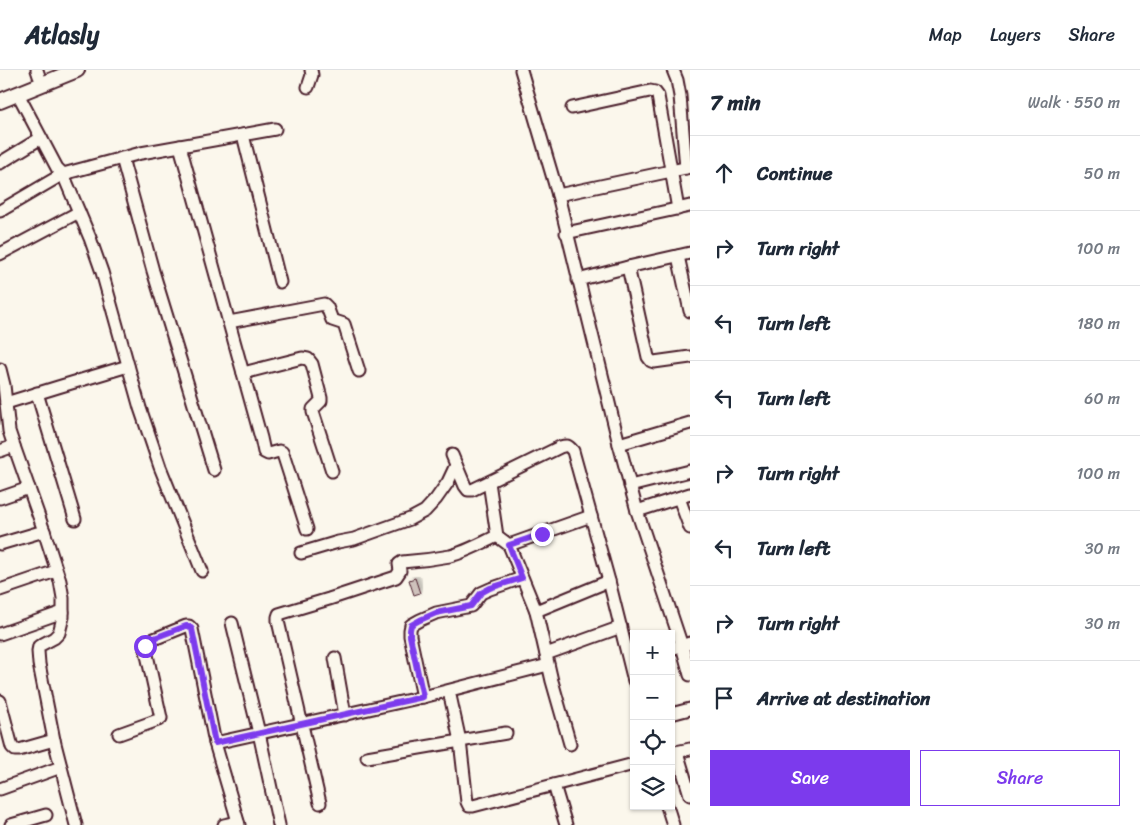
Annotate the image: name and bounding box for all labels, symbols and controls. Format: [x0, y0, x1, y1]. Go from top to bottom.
text: Atlasly [25, 14, 99, 56]
text: Map [929, 19, 962, 51]
text: Layers [990, 19, 1041, 51]
text: Share [1069, 19, 1115, 51]
text: 7 min [710, 84, 761, 122]
text: Walk · 550 m [1028, 88, 1120, 117]
text: Continue [757, 157, 833, 190]
icon: ahead [710, 159, 738, 187]
text: 50 m [1084, 159, 1120, 188]
text: Turn right [757, 232, 839, 265]
icon: right [710, 234, 738, 262]
text: 100 m [1076, 234, 1120, 263]
text: Turn left [757, 307, 830, 340]
icon: left [710, 309, 738, 337]
text: 180 m [1077, 309, 1120, 338]
text: Turn left [757, 382, 830, 415]
icon: left [710, 384, 738, 412]
text: 60 m [1084, 384, 1120, 413]
text: Turn right [757, 457, 839, 490]
icon: right [710, 459, 738, 487]
text: 100 m [1076, 459, 1120, 488]
route end [531, 523, 554, 546]
text: Turn left [757, 532, 830, 565]
icon: left [710, 534, 738, 562]
text: 30 m [1085, 534, 1120, 563]
text: Turn right [757, 607, 839, 640]
icon: right [710, 609, 738, 637]
text: 30 m [1085, 609, 1120, 638]
map controls [630, 630, 675, 810]
button: + [630, 630, 675, 675]
route start [134, 635, 157, 658]
button: − [630, 675, 675, 720]
text: Arrive at destination [757, 682, 930, 715]
icon: arrive [710, 684, 738, 712]
button: locate [630, 720, 675, 765]
button: Save [710, 750, 910, 806]
button: Share [920, 750, 1120, 806]
button: layers [630, 765, 675, 810]

